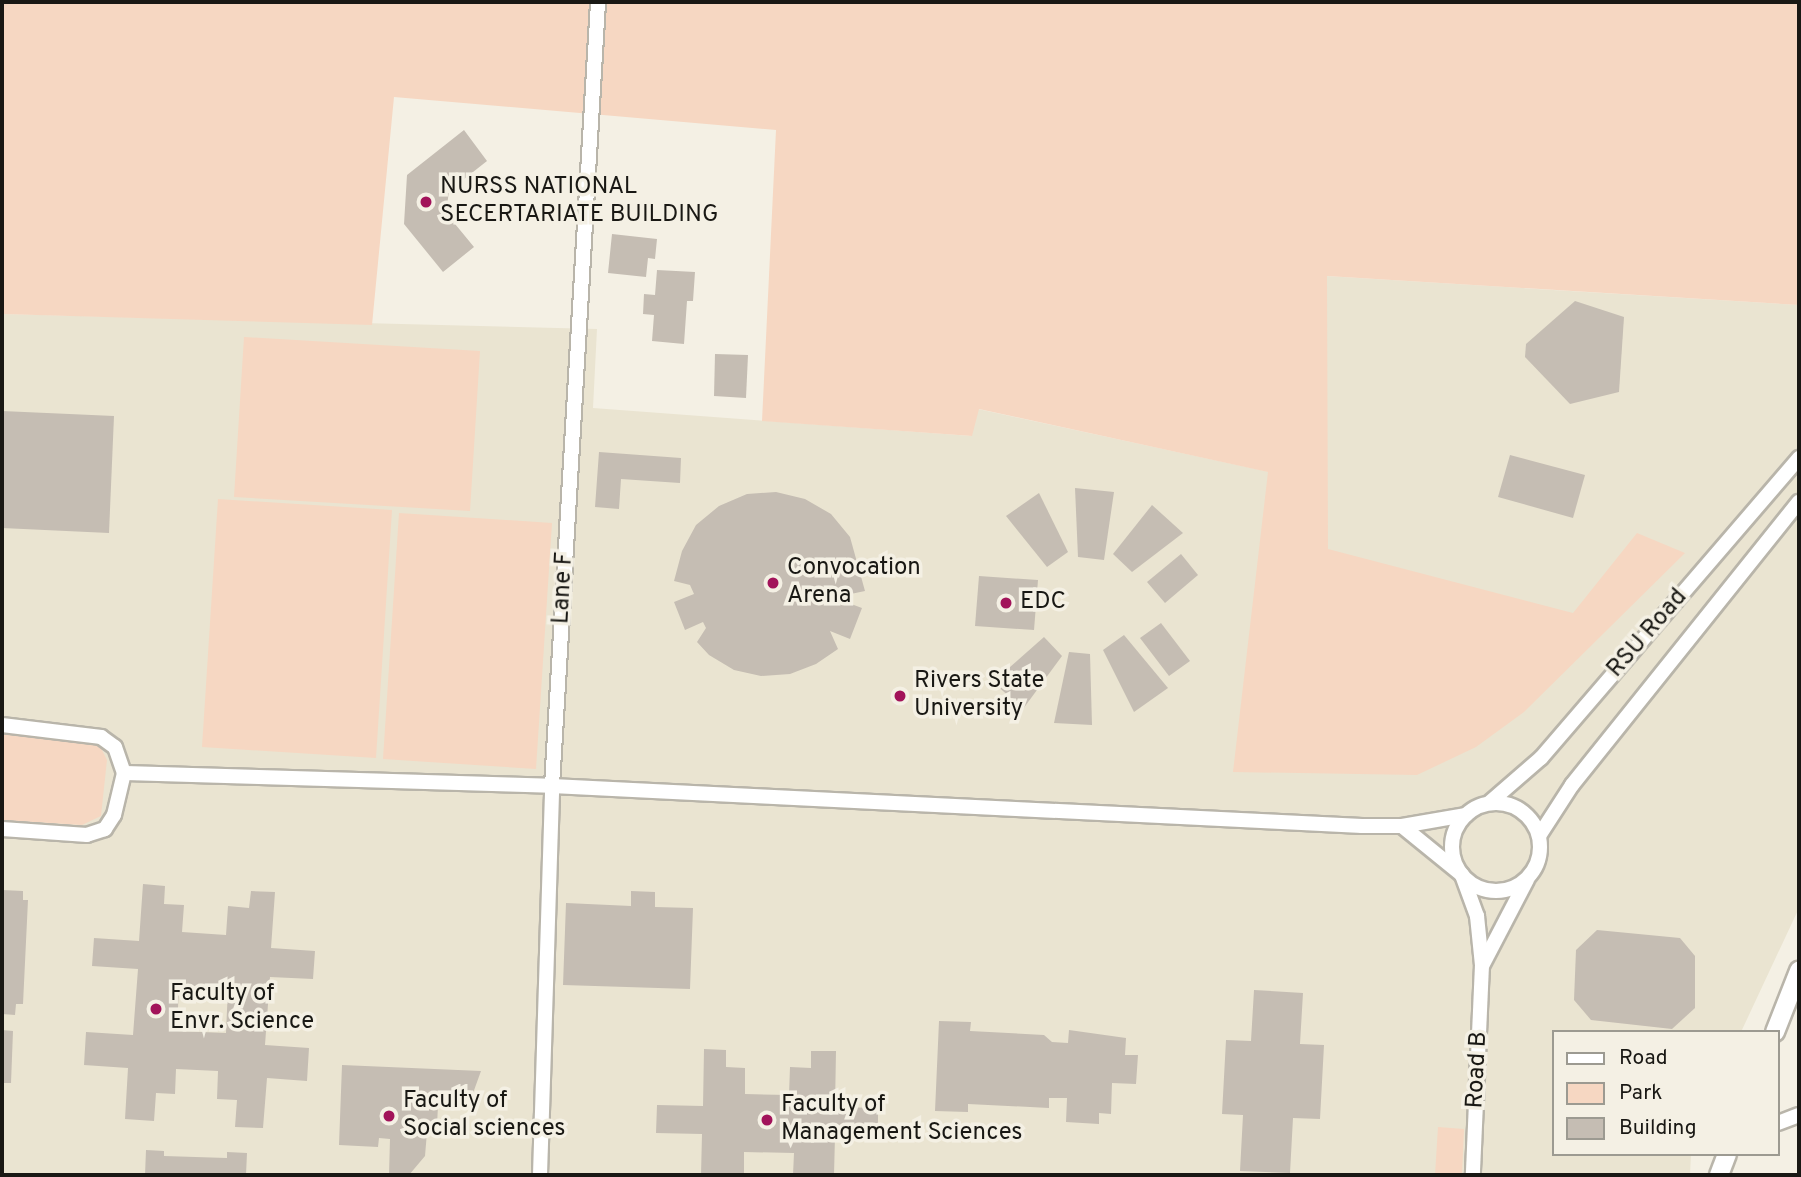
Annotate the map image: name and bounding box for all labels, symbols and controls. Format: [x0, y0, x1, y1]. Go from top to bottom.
place label: NURSS NATIONAL SECERTARIATE BUILDING [440, 174, 718, 230]
marker: NURSS NATIONAL SECERTARIATE BUILDING [418, 194, 434, 210]
street label: Lane F [548, 551, 580, 625]
place label: Convocation Arena [787, 555, 921, 611]
marker: Convocation Arena [765, 575, 781, 591]
street label: RSU Road [1602, 584, 1694, 684]
place label: EDC [1020, 589, 1066, 617]
marker: EDC [998, 595, 1014, 611]
place label: Rivers State University [914, 668, 1044, 724]
marker: Rivers State University [892, 688, 908, 704]
place label: Faculty of Envr. Science [170, 981, 314, 1037]
marker: Faculty of Envr. Science [148, 1001, 164, 1017]
legend [1552, 1030, 1780, 1156]
street label: Road B [1462, 1031, 1494, 1109]
text: Road [1619, 1045, 1668, 1072]
text: Park [1619, 1080, 1662, 1107]
place label: Faculty of Social sciences [403, 1088, 566, 1144]
place label: Faculty of Management Sciences [781, 1092, 1023, 1148]
marker: Faculty of Social sciences [381, 1108, 397, 1124]
marker: Faculty of Management Sciences [759, 1112, 775, 1128]
text: Building [1619, 1115, 1697, 1142]

